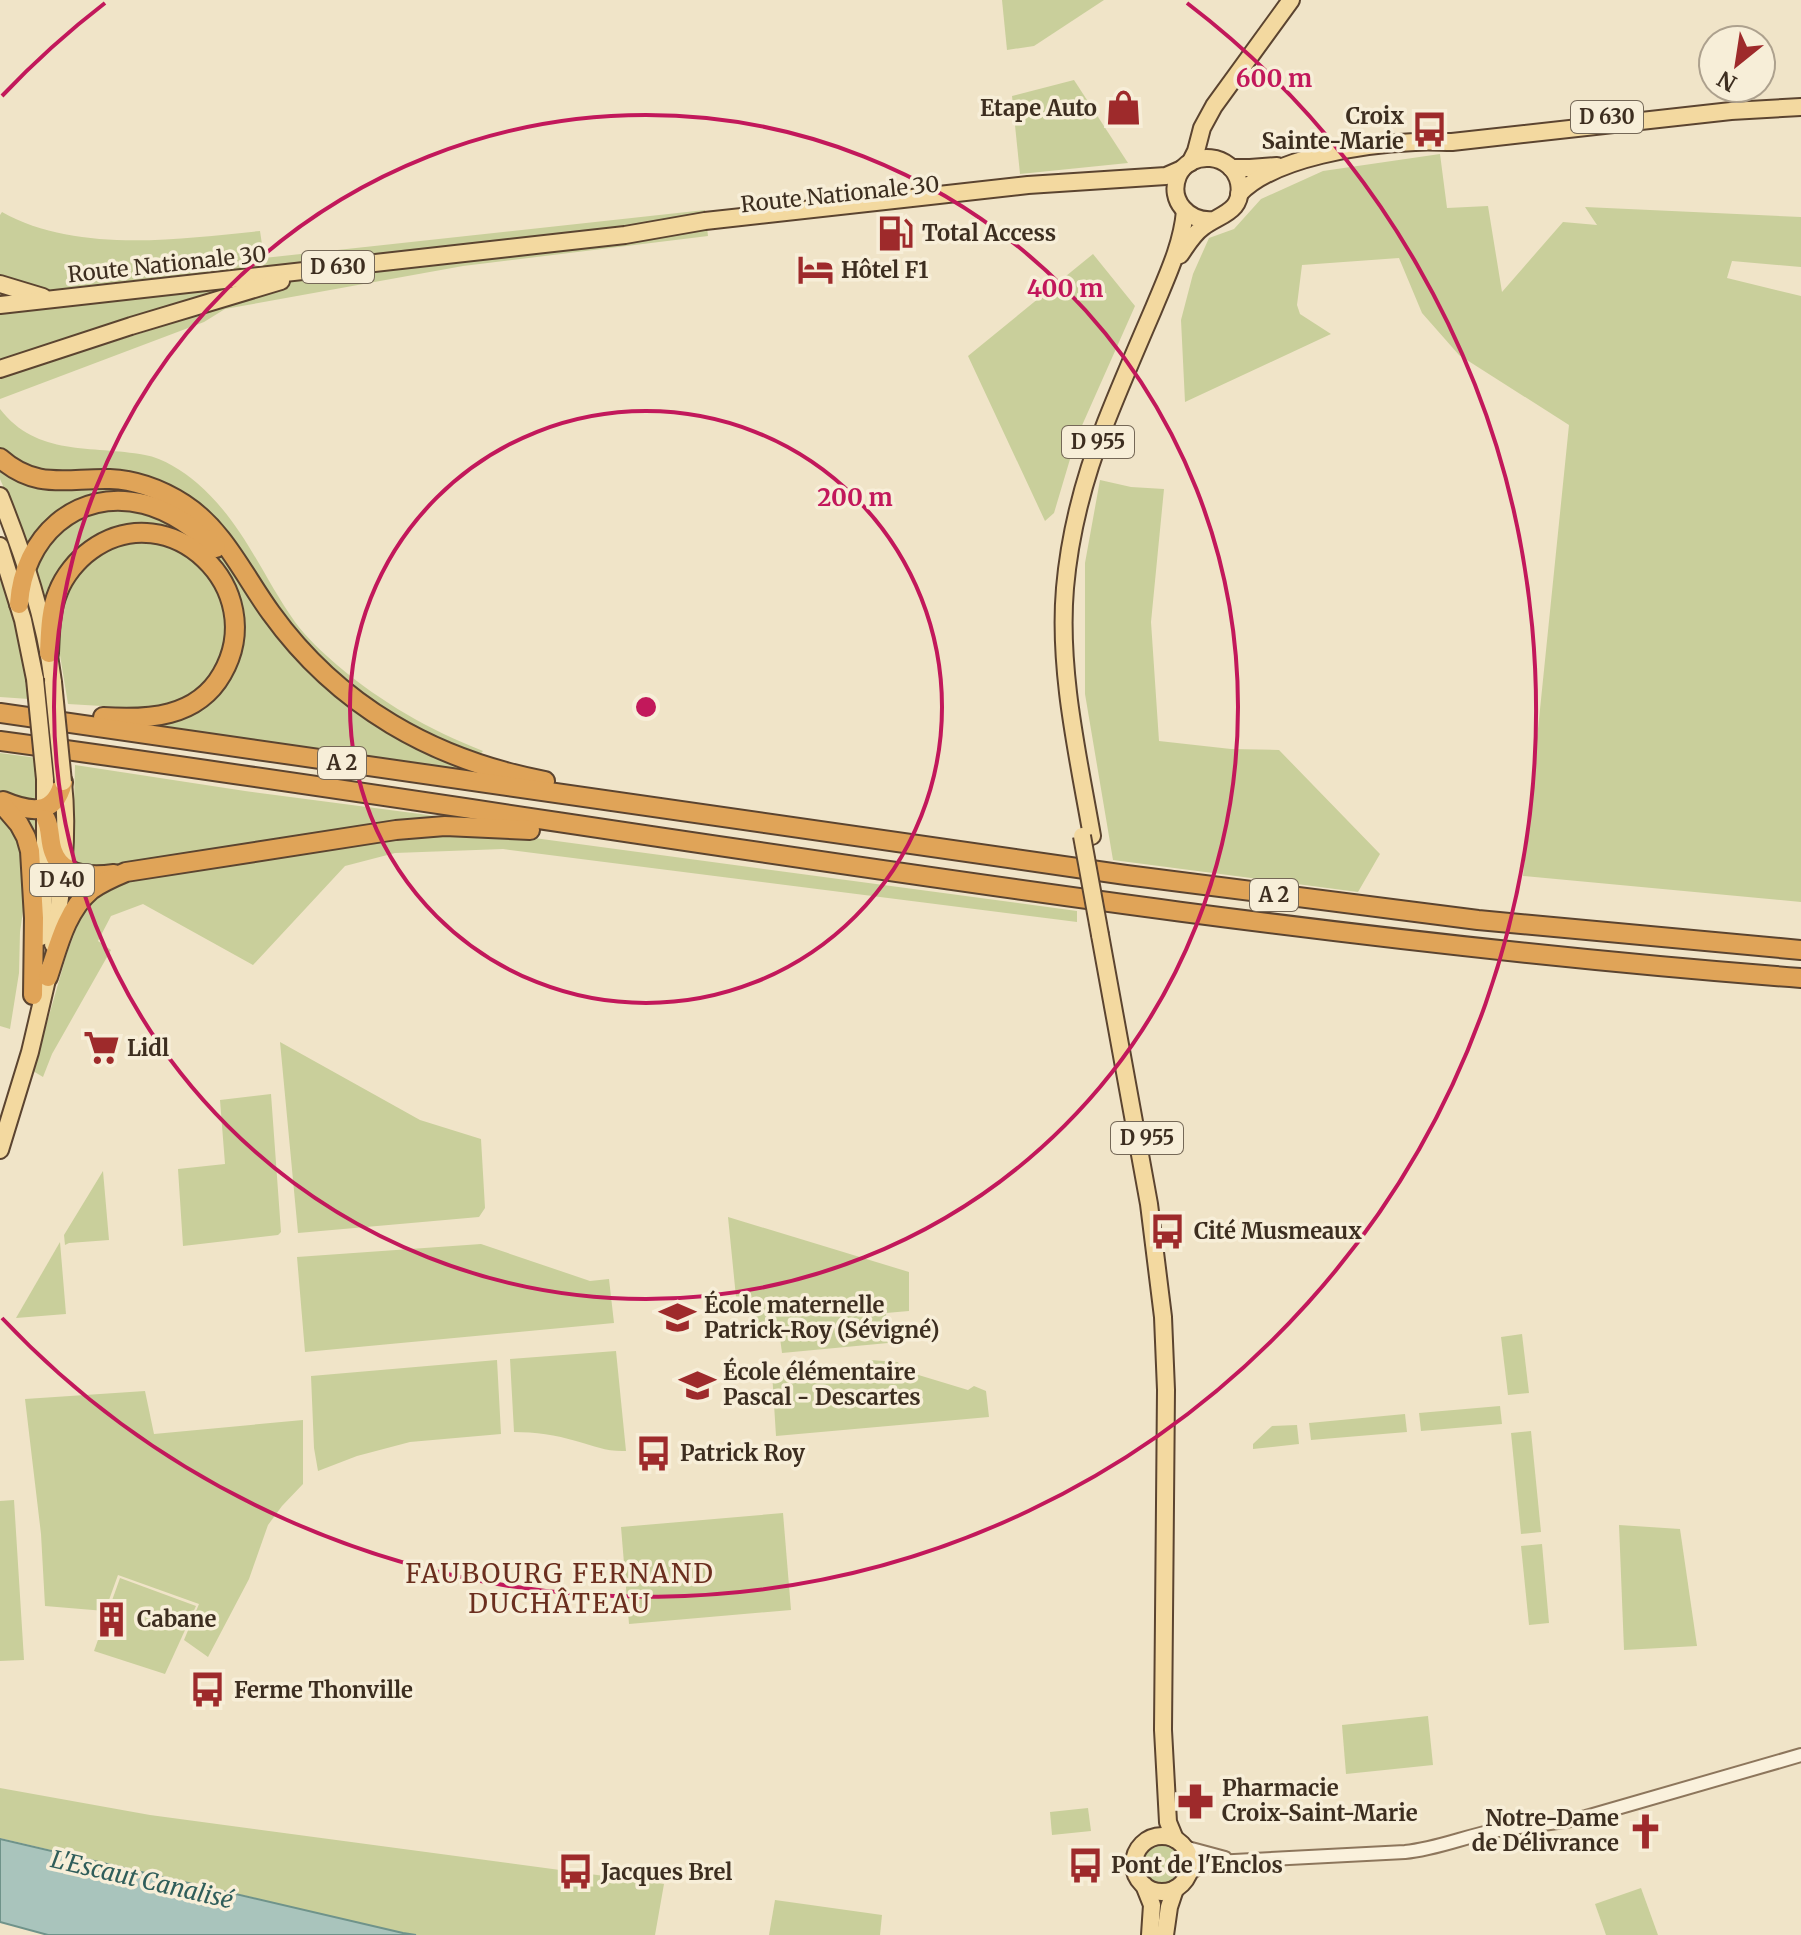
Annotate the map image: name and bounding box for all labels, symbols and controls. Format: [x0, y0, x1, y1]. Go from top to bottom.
north arrow [1697, 24, 1777, 104]
text: 600 m [1236, 63, 1312, 94]
text: N [1712, 65, 1742, 98]
shop icon: Etape Auto [1104, 89, 1142, 127]
place label: Etape Auto [980, 94, 1097, 122]
road number: D 630 [1571, 101, 1643, 133]
place label: Croix Sainte-Marie [1262, 102, 1404, 155]
bus stop icon: Croix Sainte-Marie [1411, 110, 1449, 148]
street label: Route Nationale 30 [739, 170, 941, 218]
fuel station icon: Total Access [877, 214, 915, 252]
place label: Total Access [922, 219, 1056, 247]
street label: Route Nationale 30 [66, 240, 268, 288]
road number: D 630 [302, 251, 374, 283]
hotel icon: Hôtel F1 [796, 251, 834, 289]
place label: Hôtel F1 [841, 256, 928, 284]
text: 400 m [1027, 273, 1103, 304]
road number: D 955 [1062, 426, 1134, 458]
text: 200 m [817, 482, 893, 513]
centre of rings [632, 693, 660, 721]
road number: A 2 [318, 747, 366, 779]
road number: D 40 [30, 864, 94, 896]
road number: A 2 [1250, 879, 1298, 911]
supermarket icon: Lidl [82, 1029, 120, 1067]
place label: Lidl [127, 1034, 169, 1062]
road number: D 955 [1111, 1122, 1183, 1154]
bus stop icon: Cité Musmeaux [1149, 1212, 1187, 1250]
place label: Cité Musmeaux [1194, 1217, 1362, 1245]
place label: École maternelle Patrick-Roy (Sévigné) [704, 1290, 940, 1344]
school or university icon: École maternelle Patrick-Roy (Sévigné) [659, 1299, 697, 1337]
place label: École élémentaire Pascal - Descartes [723, 1357, 921, 1411]
school or university icon: École élémentaire Pascal - Descartes [678, 1366, 716, 1404]
bus stop icon: Patrick Roy [635, 1434, 673, 1472]
place label: Patrick Roy [680, 1439, 806, 1467]
district label: FAUBOURG FERNAND DUCHÂTEAU [405, 1557, 715, 1620]
building icon: Cabane [92, 1600, 130, 1638]
place label: Cabane [137, 1605, 217, 1633]
bus stop icon: Ferme Thonville [189, 1671, 227, 1709]
place label: Ferme Thonville [234, 1676, 413, 1704]
place label: Pharmacie Croix-Saint-Marie [1222, 1774, 1418, 1827]
pharmacy icon: Pharmacie Croix-Saint-Marie [1177, 1782, 1215, 1820]
place label: Notre-Dame de Délivrance [1472, 1804, 1619, 1857]
church icon: Notre-Dame de Délivrance [1626, 1812, 1664, 1850]
water label: L'Escaut Canalisé [48, 1843, 237, 1916]
bus stop icon: Pont de l'Enclos [1066, 1846, 1104, 1884]
place label: Pont de l'Enclos [1111, 1851, 1283, 1879]
bus stop icon: Jacques Brel [556, 1853, 594, 1891]
place label: Jacques Brel [600, 1858, 732, 1886]

